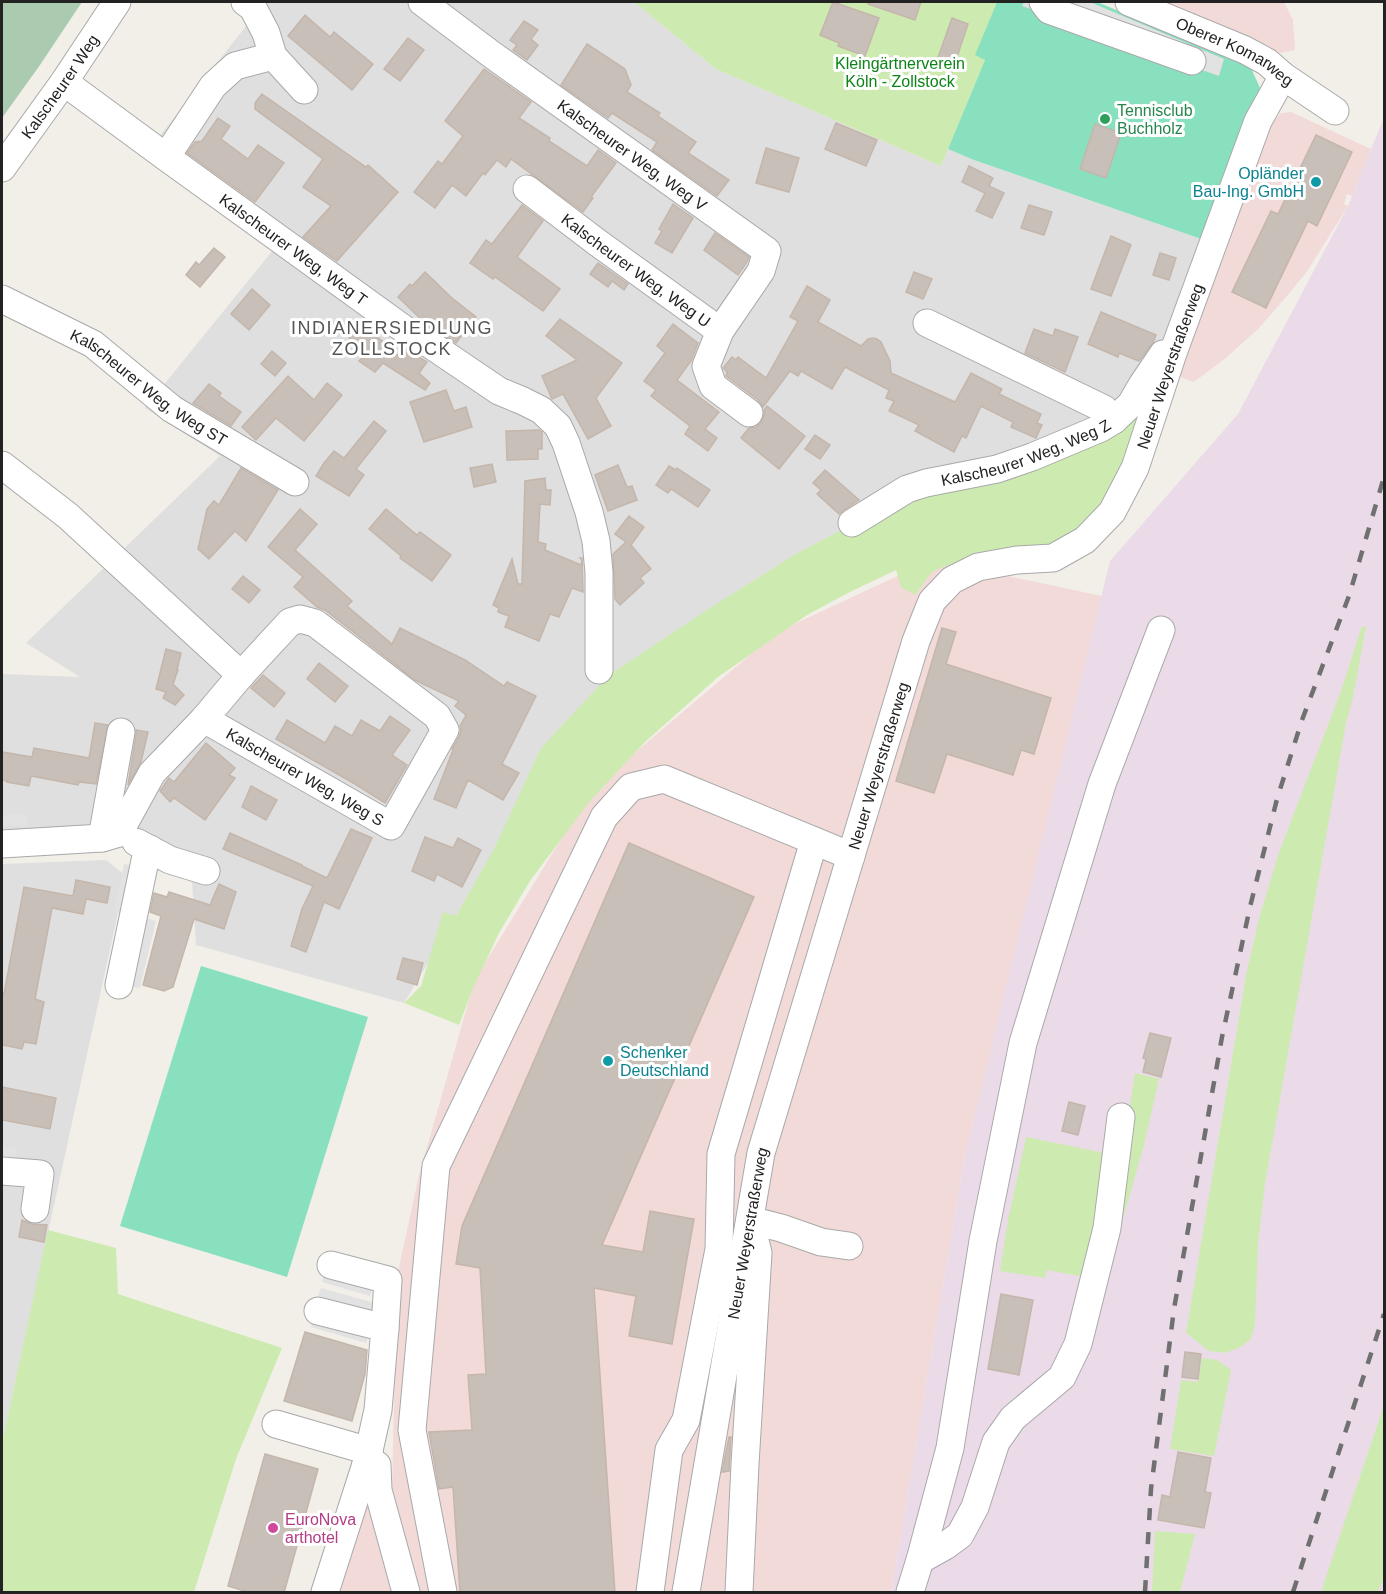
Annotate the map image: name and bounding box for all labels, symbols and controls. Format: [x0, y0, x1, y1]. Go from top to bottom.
street label: Oberer Komarweg [1173, 14, 1296, 89]
street label: Kalscheurer Weg [18, 31, 102, 142]
park label: Kleingärtnerverein Köln - Zollstock [835, 55, 965, 90]
street label: Kalscheurer Weg, Weg V [554, 96, 710, 214]
place label: Tennisclub Buchholz [1117, 102, 1193, 137]
marker: Tennisclub Buchholz [1098, 112, 1112, 126]
place label: Opländer Bau-Ing. GmbH [1193, 165, 1305, 200]
marker: Opländer Bau-Ing. GmbH [1309, 175, 1323, 189]
street label: Kalscheurer Weg, Weg T [216, 190, 371, 308]
street label: Kalscheurer Weg, Weg U [558, 210, 714, 330]
street label: Neuer Weyerstraßerweg [1133, 281, 1206, 451]
district label: INDIANERSIEDLUNG ZOLLSTOCK [291, 318, 493, 359]
street label: Kalscheurer Weg, Weg ST [68, 326, 230, 448]
street label: Kalscheurer Weg, Weg Z [939, 416, 1114, 488]
street label: Neuer Weyerstraßerweg [845, 680, 912, 851]
street label: Kalscheurer Weg, Weg S [223, 725, 387, 829]
place label: Schenker Deutschland [620, 1044, 709, 1079]
marker: Schenker Deutschland [601, 1054, 615, 1068]
street label: Neuer Weyerstraßerweg [724, 1145, 771, 1320]
place label: EuroNova arthotel [285, 1511, 356, 1546]
marker: EuroNova arthotel [266, 1521, 280, 1535]

